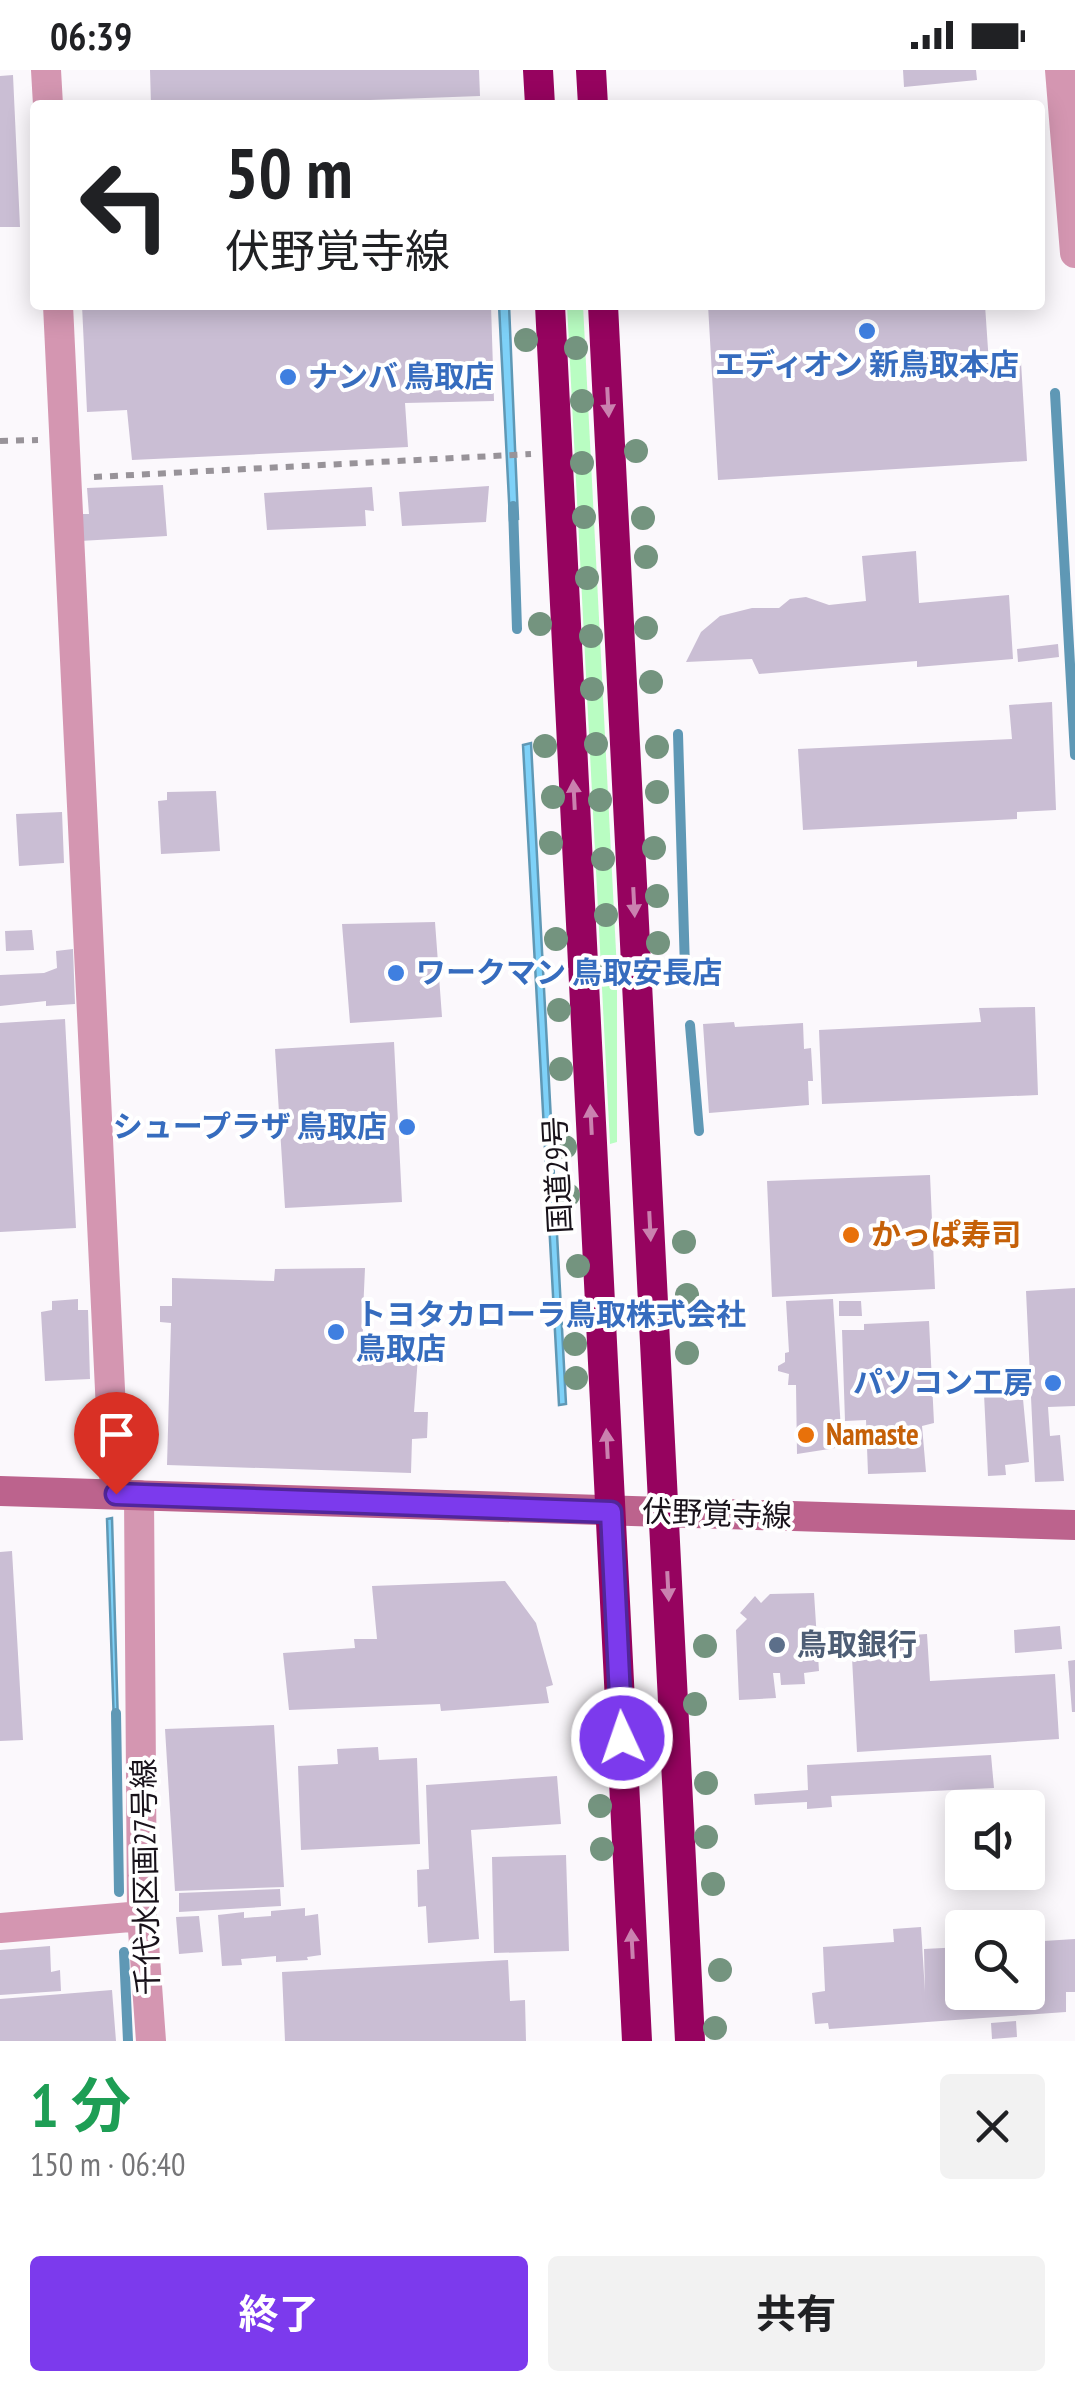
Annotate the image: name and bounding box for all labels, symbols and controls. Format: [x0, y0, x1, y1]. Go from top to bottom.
text: 06:39 [50, 11, 132, 60]
text: 50 m [225, 127, 353, 217]
icon: left [60, 140, 190, 270]
text: 伏野覚寺線 [225, 221, 450, 279]
marker: エディオン 新鳥取本店 [856, 320, 878, 342]
place label: エディオン 新鳥取本店 [715, 344, 1019, 383]
place label: ナンバ 鳥取店 [308, 356, 494, 395]
marker: ナンバ 鳥取店 [277, 366, 299, 388]
one-way arrow [600, 387, 616, 419]
one-way arrow [566, 779, 582, 811]
one-way arrow [626, 886, 642, 918]
place label: ワークマン 鳥取安長店 [416, 952, 722, 991]
marker: ワークマン 鳥取安長店 [385, 962, 407, 984]
one-way arrow [583, 1103, 599, 1135]
place label: シュープラザ 鳥取店 [113, 1106, 387, 1145]
marker: シュープラザ 鳥取店 [396, 1116, 418, 1138]
street label: 国道29号 [534, 1116, 579, 1235]
one-way arrow [642, 1211, 658, 1243]
place label: かっぱ寿司 [871, 1214, 1021, 1253]
marker: かっぱ寿司 [840, 1224, 862, 1246]
place label: トヨタカローラ鳥取株式会社 鳥取店 [356, 1294, 746, 1367]
marker: トヨタカローラ鳥取株式会社 鳥取店 [325, 1321, 347, 1343]
place label: パソコン工房 [853, 1362, 1033, 1401]
marker: パソコン工房 [1042, 1372, 1064, 1394]
pin [74, 1392, 159, 1495]
icon: arrive [89, 1407, 144, 1462]
place label: Namaste [826, 1414, 919, 1453]
marker: Namaste [795, 1424, 817, 1446]
one-way arrow [599, 1428, 615, 1460]
street label: 伏野覚寺線 [641, 1490, 793, 1535]
one-way arrow [661, 1570, 677, 1602]
place label: 鳥取銀行 [797, 1624, 917, 1663]
marker: 鳥取銀行 [766, 1634, 788, 1656]
position arrow [570, 1686, 674, 1790]
street label: 千代水区画27号線 [123, 1758, 166, 1996]
map controls [945, 1790, 1045, 2010]
button: sound [945, 1790, 1045, 1890]
button: search [945, 1910, 1045, 2010]
one-way arrow [624, 1927, 640, 1959]
text: 1 分 [30, 2066, 131, 2144]
button: close [940, 2074, 1045, 2179]
text: 150 m · 06:40 [30, 2143, 185, 2185]
button: 終了 [30, 2256, 528, 2371]
button: 共有 [548, 2256, 1045, 2371]

